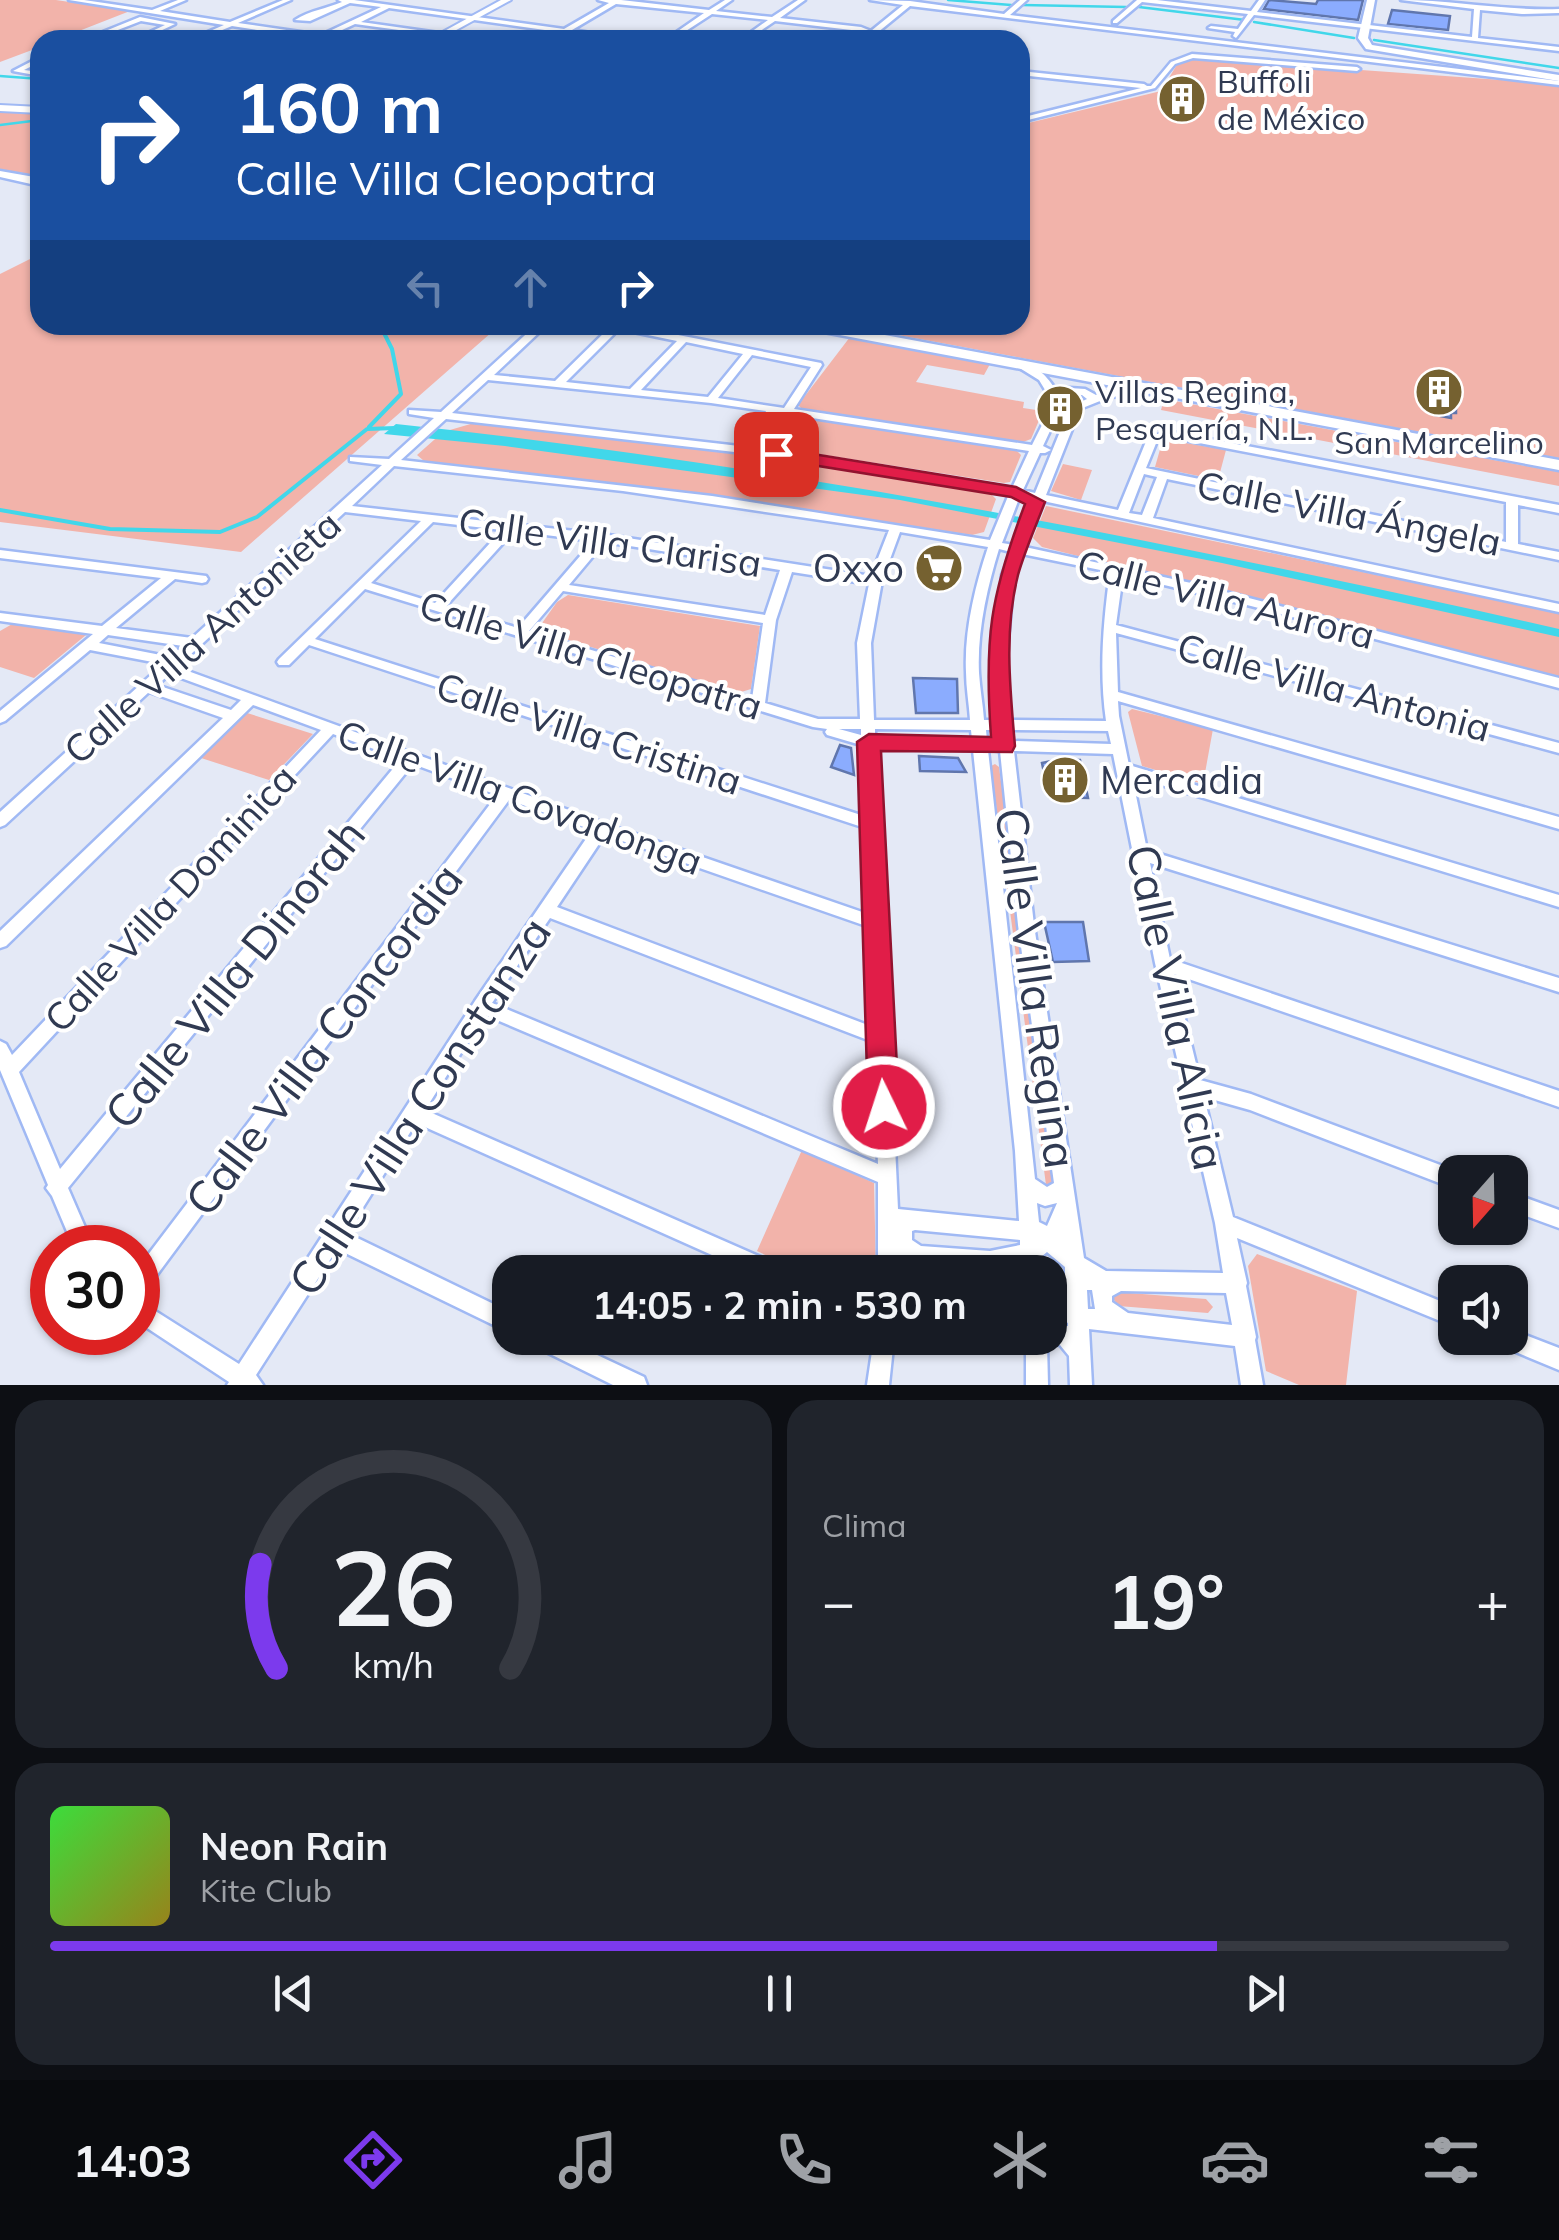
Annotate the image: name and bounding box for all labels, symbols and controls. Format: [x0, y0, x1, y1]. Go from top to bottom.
place label: Buffoli de México [1217, 61, 1365, 138]
text: 160 m [235, 63, 443, 151]
icon: right [70, 70, 200, 200]
building icon: Buffoli de México [1156, 73, 1208, 125]
text: Calle Villa Cleopatra [235, 150, 657, 206]
icon: left [398, 260, 453, 315]
icon: ahead [503, 260, 558, 315]
icon: right [608, 260, 663, 315]
building icon: San Marcelino [1413, 366, 1465, 418]
place label: Villas Regina, Pesquería, N.L. [1095, 371, 1314, 448]
building icon: Villas Regina, Pesquería, N.L. [1034, 383, 1086, 435]
pin [734, 412, 819, 497]
place label: San Marcelino [1334, 422, 1544, 462]
icon: arrive [749, 427, 804, 482]
street label: Calle Villa Ángela [1193, 460, 1505, 566]
street label: Calle Villa Clarisa [455, 497, 765, 587]
street label: Calle Villa Antonieta [54, 500, 350, 774]
street label: Calle Villa Aurora [1072, 539, 1380, 659]
supermarket icon: Oxxo [913, 542, 965, 594]
place label: Oxxo [813, 544, 904, 592]
street label: Calle Villa Cleopatra [414, 580, 768, 730]
street label: Calle Villa Antonia [1172, 622, 1496, 752]
street label: Calle Villa Cristina [430, 661, 748, 805]
street label: Calle Villa Covadonga [331, 709, 709, 885]
street label: Calle Villa Dominica [34, 754, 306, 1042]
building icon: Mercadia [1039, 754, 1091, 806]
place label: Mercadia [1100, 756, 1263, 804]
street label: Calle Villa Regina [984, 804, 1090, 1172]
street label: Calle Villa Dinorah [92, 807, 376, 1139]
street label: Calle Villa Alicia [1115, 839, 1239, 1175]
street label: Calle Villa Concordia [172, 852, 474, 1226]
street label: Calle Villa Constanza [276, 906, 562, 1306]
position arrow [832, 1055, 936, 1159]
north arrow [1438, 1155, 1528, 1245]
map controls [1438, 1155, 1528, 1355]
speed limit sign: 30 [30, 1225, 160, 1355]
button: sound [1438, 1265, 1528, 1355]
text: 14:05 · 2 min · 530 m [592, 1281, 967, 1329]
text: Clima [822, 1505, 906, 1545]
text: 26 [331, 1521, 456, 1652]
text: 19° [1106, 1554, 1225, 1648]
text: − [822, 1567, 855, 1636]
text: + [1476, 1567, 1509, 1636]
text: km/h [353, 1642, 434, 1687]
text: Neon Rain [200, 1822, 388, 1870]
text: Kite Club [200, 1870, 332, 1910]
icon: previous [266, 1966, 321, 2021]
icon: pause [752, 1966, 807, 2021]
icon: next [1238, 1966, 1293, 2021]
icon: directions [338, 2125, 408, 2195]
icon: music [553, 2125, 623, 2195]
icon: phone [769, 2125, 839, 2195]
icon: climate [985, 2125, 1055, 2195]
icon: car [1200, 2125, 1270, 2195]
icon: filters [1416, 2125, 1486, 2195]
text: 14:03 [73, 2132, 192, 2188]

